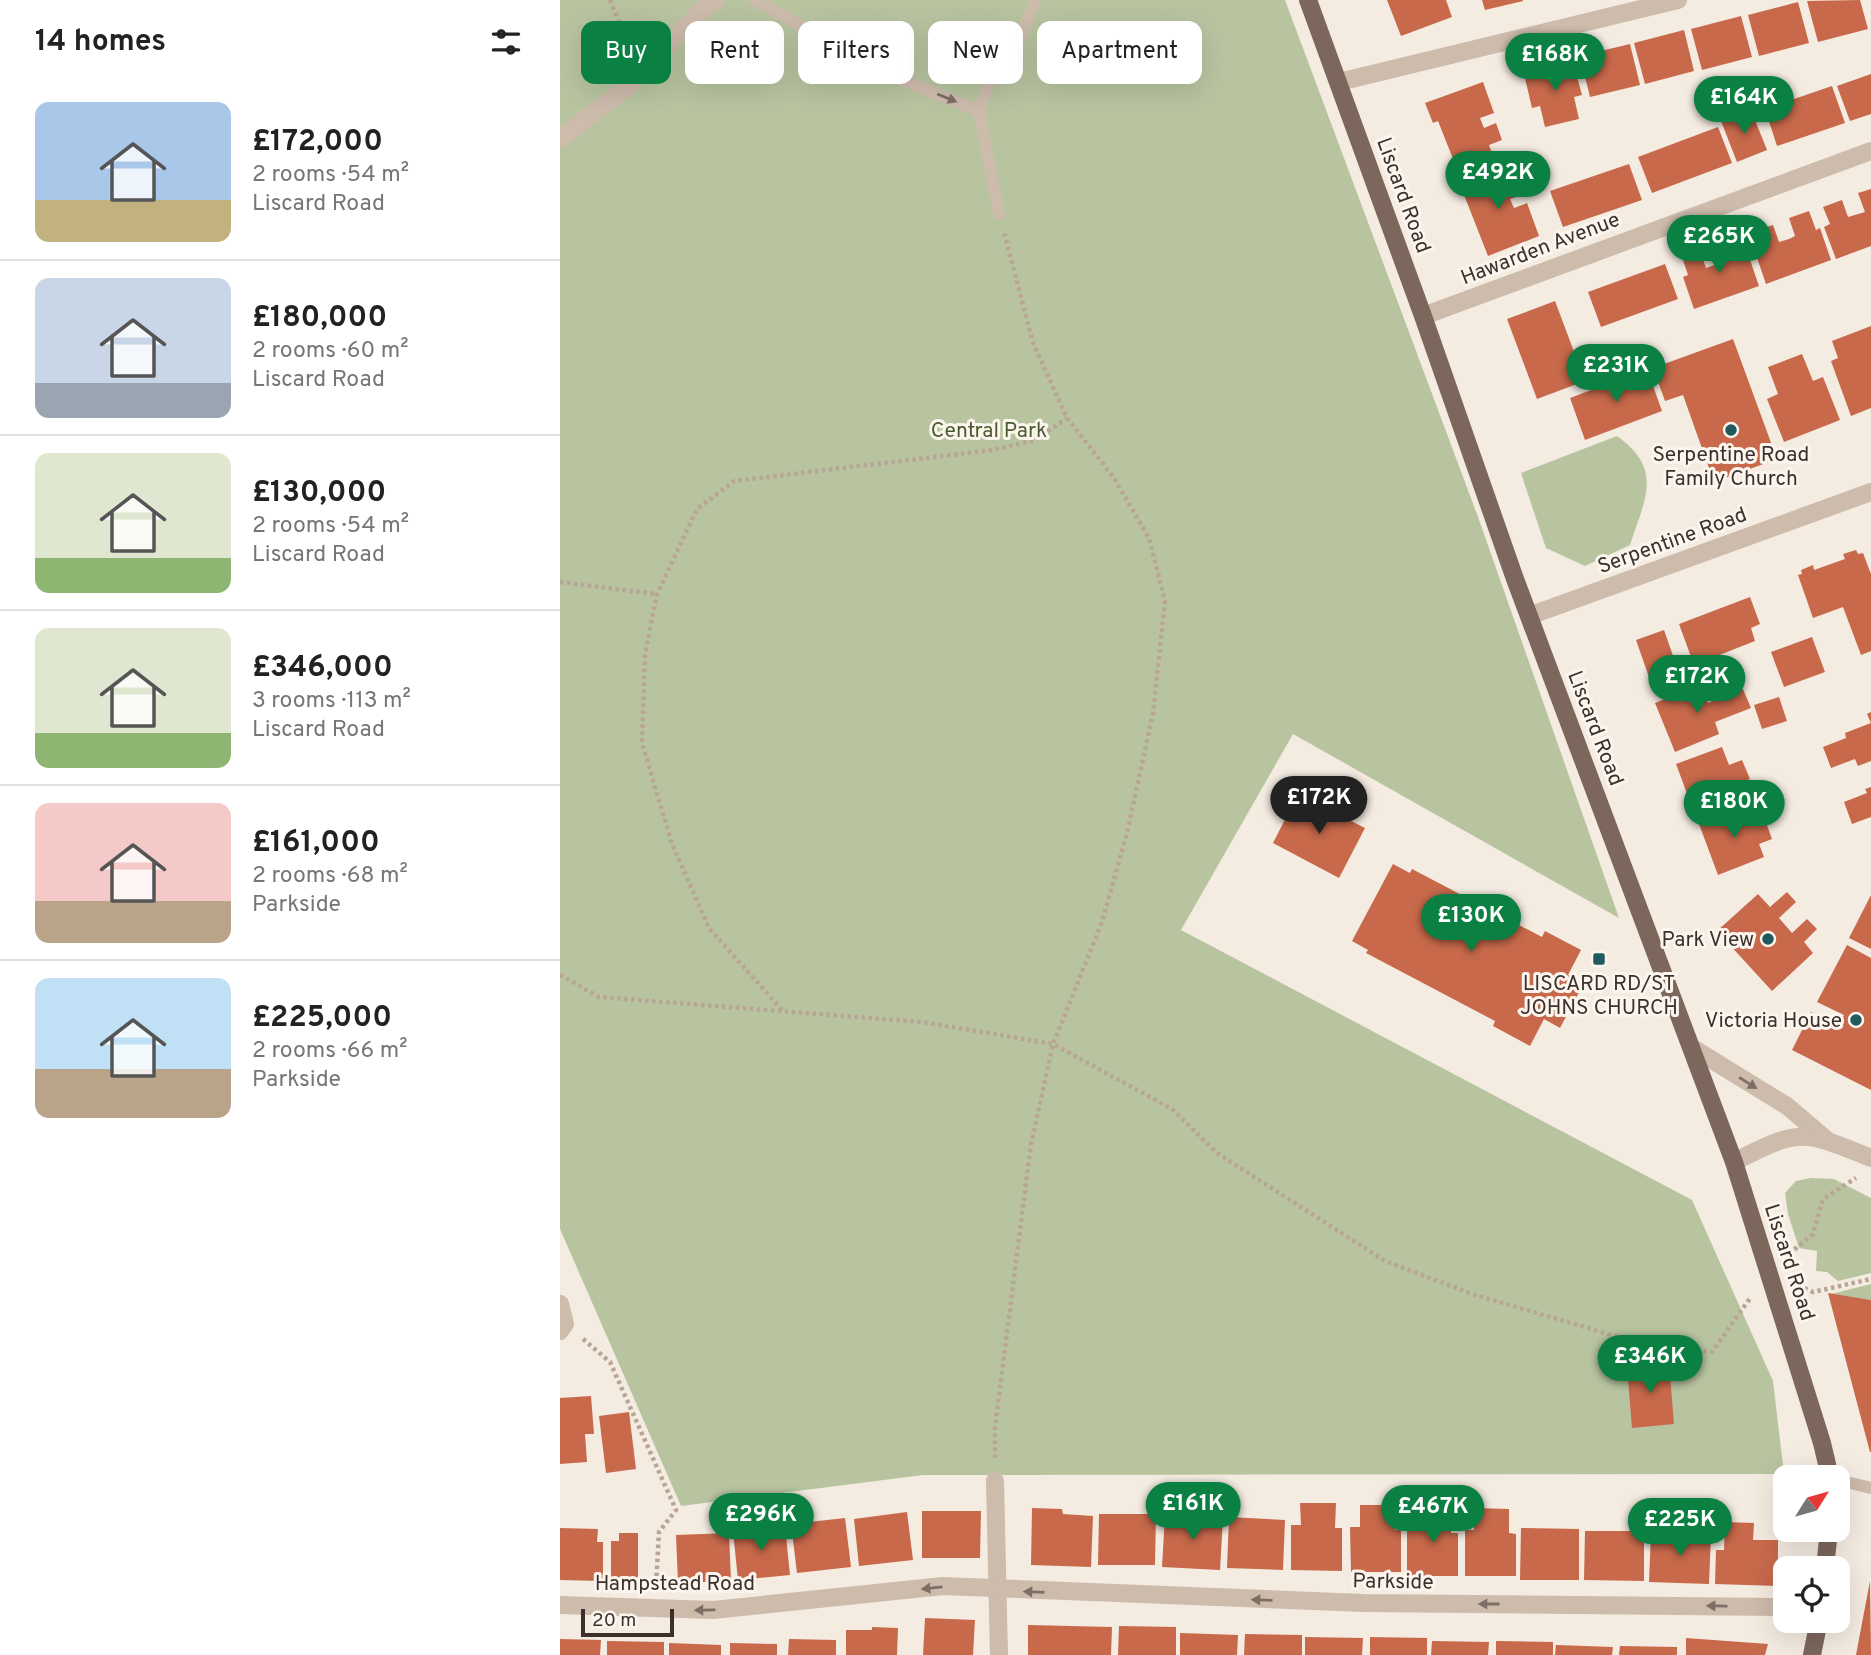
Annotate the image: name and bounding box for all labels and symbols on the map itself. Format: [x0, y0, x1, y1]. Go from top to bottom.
pin: £168K [1506, 34, 1604, 93]
pin: £164K [1695, 76, 1793, 136]
one-way arrow [936, 93, 957, 104]
street label: Liscard Road [1369, 134, 1436, 257]
pin: £492K [1449, 152, 1547, 211]
street label: Hawarden Avenue [1457, 207, 1624, 292]
pin: £265K [1670, 216, 1768, 275]
pin: £231K [1567, 344, 1665, 404]
park label: Central Park [931, 418, 1047, 445]
marker: Serpentine Road Family Church [1723, 422, 1739, 438]
place label: Serpentine Road Family Church [1653, 442, 1809, 493]
street label: Serpentine Road [1594, 502, 1751, 581]
pin: £172K [1648, 656, 1746, 715]
street label: Liscard Road [1560, 667, 1629, 790]
pin: £172K [1270, 776, 1368, 836]
pin: £180K [1685, 780, 1783, 840]
pin: £130K [1422, 894, 1520, 954]
place label: Park View [1661, 927, 1754, 954]
marker: Park View [1760, 931, 1776, 947]
marker: LISCARD RD/ST JOHNS CHURCH [1591, 951, 1607, 967]
place label: LISCARD RD/ST JOHNS CHURCH [1520, 971, 1678, 1022]
place label: Victoria House [1705, 1008, 1842, 1035]
marker: Victoria House [1848, 1012, 1864, 1028]
one-way arrow [1739, 1077, 1758, 1090]
street label: Liscard Road [1757, 1201, 1820, 1324]
pin: £346K [1601, 1336, 1699, 1395]
north arrow [1773, 1465, 1850, 1542]
pin: £161K [1144, 1482, 1242, 1542]
pin: £467K [1384, 1486, 1482, 1545]
pin: £296K [712, 1494, 810, 1553]
pin: £225K [1631, 1498, 1729, 1558]
street label: Parkside [1352, 1568, 1434, 1597]
street label: Hampstead Road [595, 1571, 755, 1598]
one-way arrow [921, 1582, 943, 1593]
one-way arrow [1023, 1586, 1045, 1597]
one-way arrow [1251, 1594, 1273, 1605]
one-way arrow [1478, 1599, 1500, 1610]
one-way arrow [1706, 1601, 1728, 1612]
one-way arrow [694, 1604, 716, 1616]
scale bar [581, 1606, 674, 1638]

